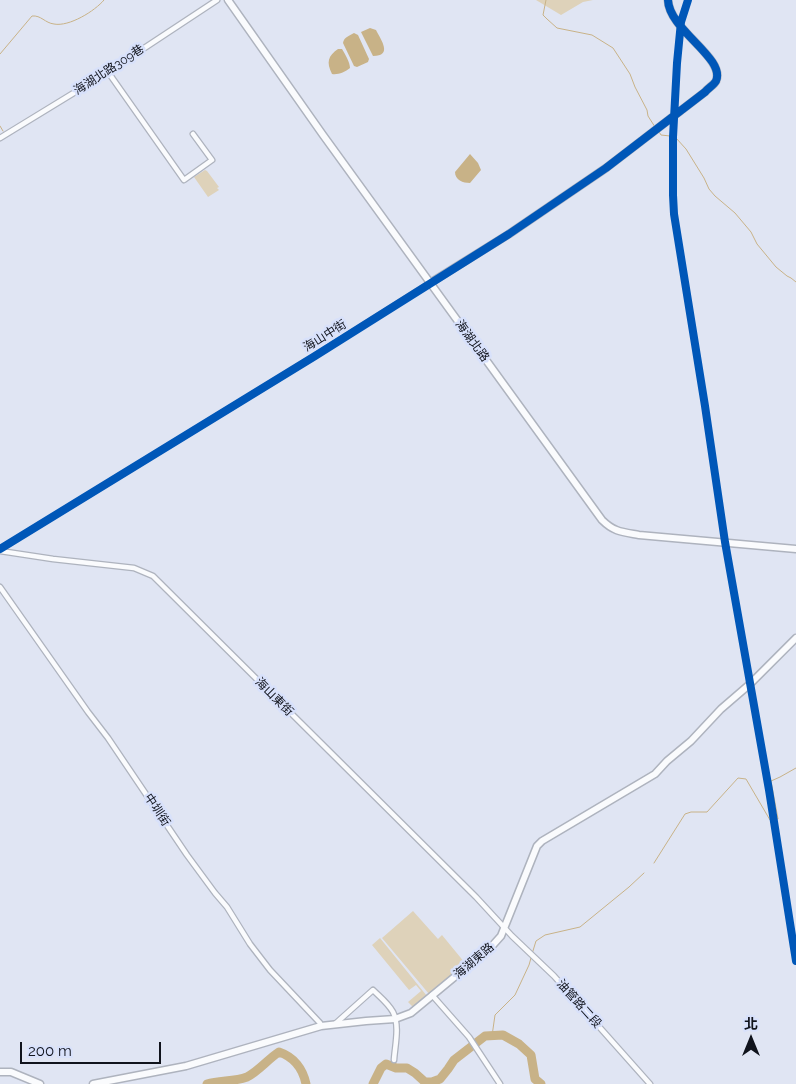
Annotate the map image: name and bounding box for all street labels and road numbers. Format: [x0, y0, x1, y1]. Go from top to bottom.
street label: 海湖北路309巷 [71, 42, 147, 98]
street label: 海山中街 [301, 317, 349, 355]
street label: 海湖北路 [452, 317, 492, 365]
street label: 海山東街 [252, 675, 296, 719]
street label: 中圳街 [141, 791, 173, 829]
street label: 海湖東路 [451, 940, 497, 982]
street label: 油管路二段 [554, 977, 604, 1031]

